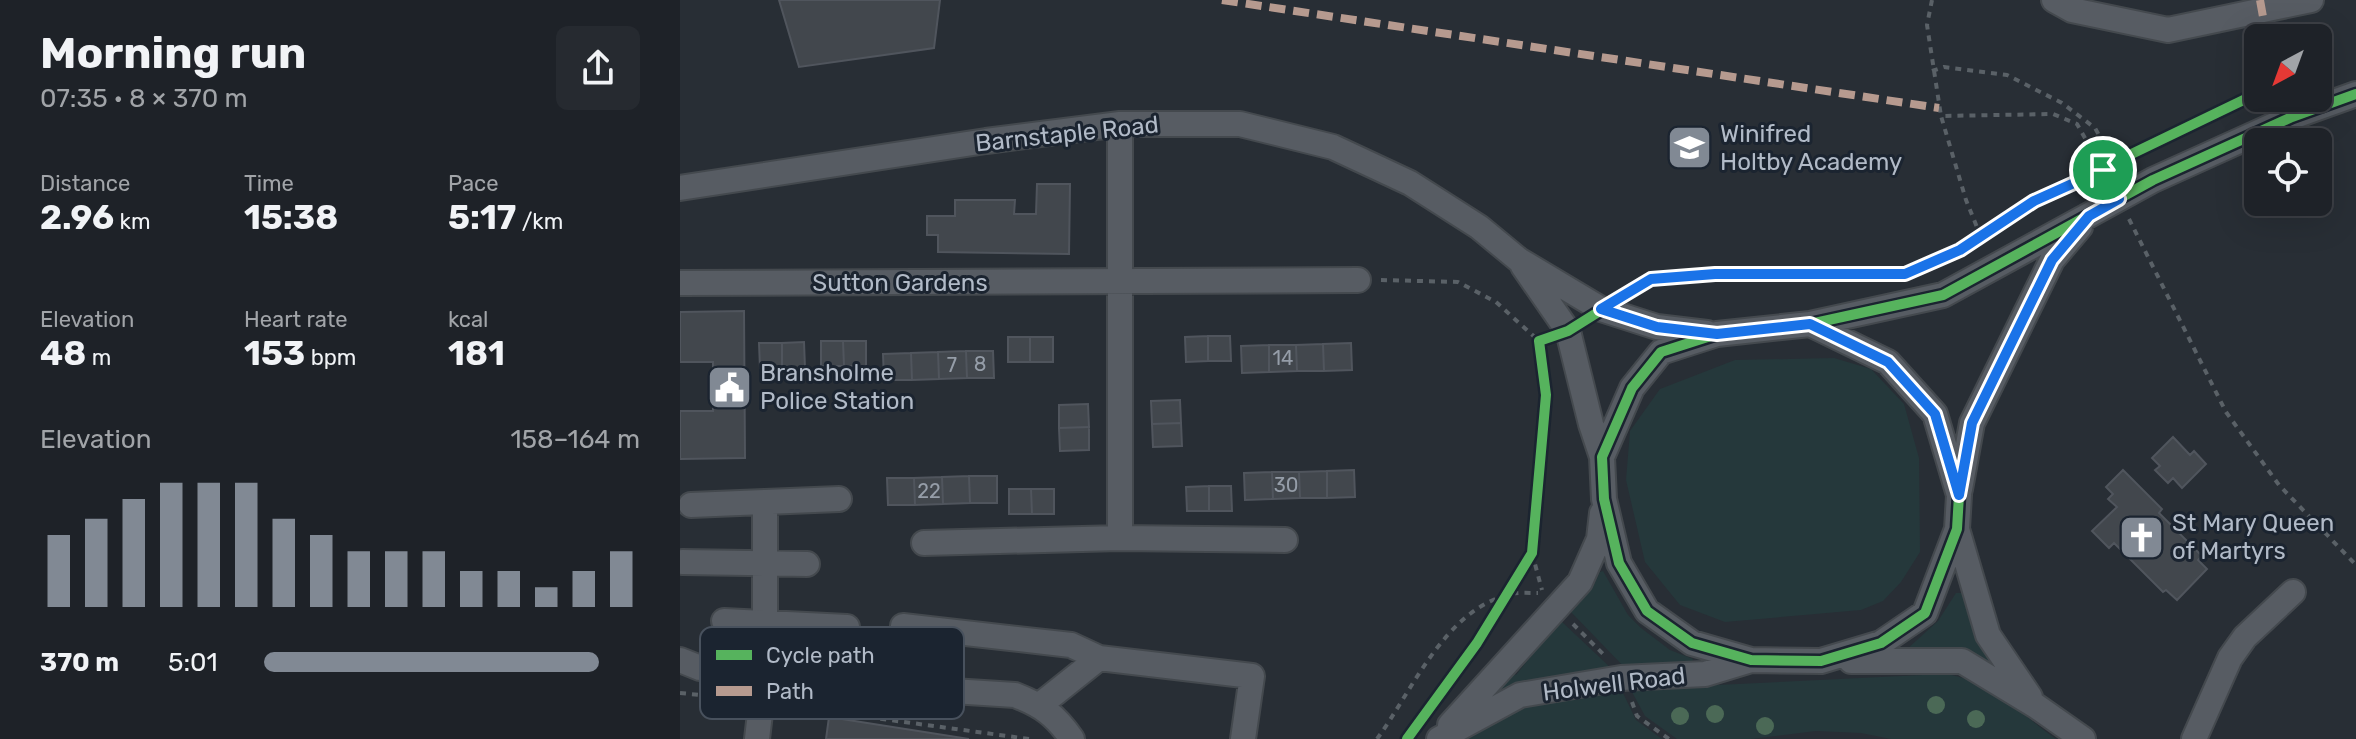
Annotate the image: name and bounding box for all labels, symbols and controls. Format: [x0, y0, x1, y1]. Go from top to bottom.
north arrow [2244, 24, 2332, 112]
map controls [2244, 24, 2332, 216]
button: share [556, 26, 640, 110]
text: Morning run [40, 27, 306, 79]
text: 07:35 · 8 × 370 m [40, 83, 248, 114]
street label: Barnstaple Road [974, 110, 1160, 158]
place label: Winifred Holtby Academy [1720, 120, 1902, 176]
school or university icon: Winifred Holtby Academy [1665, 124, 1713, 172]
button: locate [2244, 128, 2332, 216]
pin [2069, 136, 2137, 204]
icon: arrive [2081, 148, 2125, 192]
text: Distance [40, 170, 130, 197]
text: Time [244, 170, 294, 197]
text: Pace [448, 170, 499, 197]
text: 2.96 [40, 197, 114, 238]
text: 15:38 [244, 197, 338, 238]
text: 5:17 [448, 197, 516, 238]
text: km [114, 208, 150, 235]
text: /km [516, 208, 563, 235]
street label: Sutton Gardens [812, 269, 988, 297]
text: Elevation [40, 306, 134, 333]
text: Heart rate [244, 306, 348, 333]
text: kcal [448, 306, 488, 333]
text: 48 [40, 333, 86, 374]
text: 153 [244, 333, 305, 374]
text: 181 [448, 333, 505, 374]
text: m [86, 344, 111, 371]
text: bpm [305, 344, 356, 371]
house number: 14 [1273, 346, 1293, 370]
house number: 8 [974, 352, 986, 376]
house number: 7 [947, 353, 957, 377]
place label: Bransholme Police Station [760, 359, 914, 415]
public building icon: Bransholme Police Station [705, 363, 753, 411]
text: Elevation [40, 424, 151, 455]
text: 158–164 m [510, 424, 640, 455]
house number: 30 [1274, 473, 1298, 497]
house number: 22 [917, 479, 941, 503]
place label: St Mary Queen of Martyrs [2172, 509, 2334, 565]
church icon: St Mary Queen of Martyrs [2117, 513, 2165, 561]
legend [700, 627, 964, 719]
text: Cycle path [766, 642, 875, 669]
text: 370 m [40, 647, 119, 678]
text: 5:01 [168, 647, 218, 678]
street label: Holwell Road [1541, 661, 1687, 707]
text: Path [766, 678, 814, 705]

